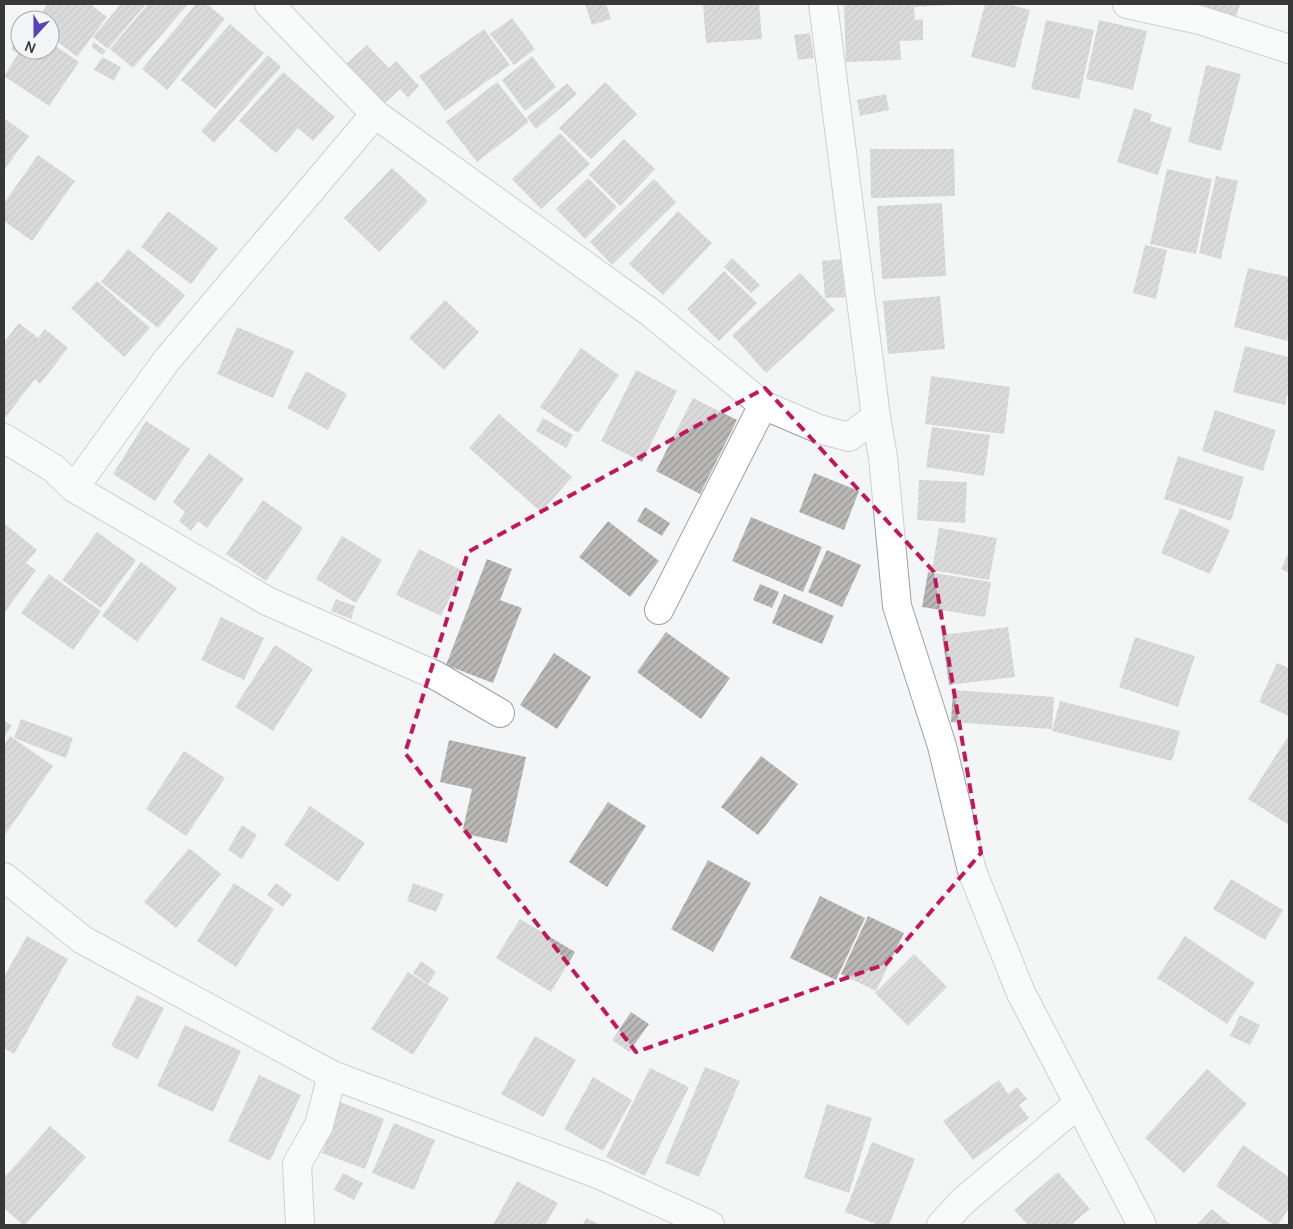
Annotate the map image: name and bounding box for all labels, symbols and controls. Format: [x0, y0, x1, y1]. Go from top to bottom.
north arrow [10, 10, 60, 60]
text: N [22, 37, 38, 58]

